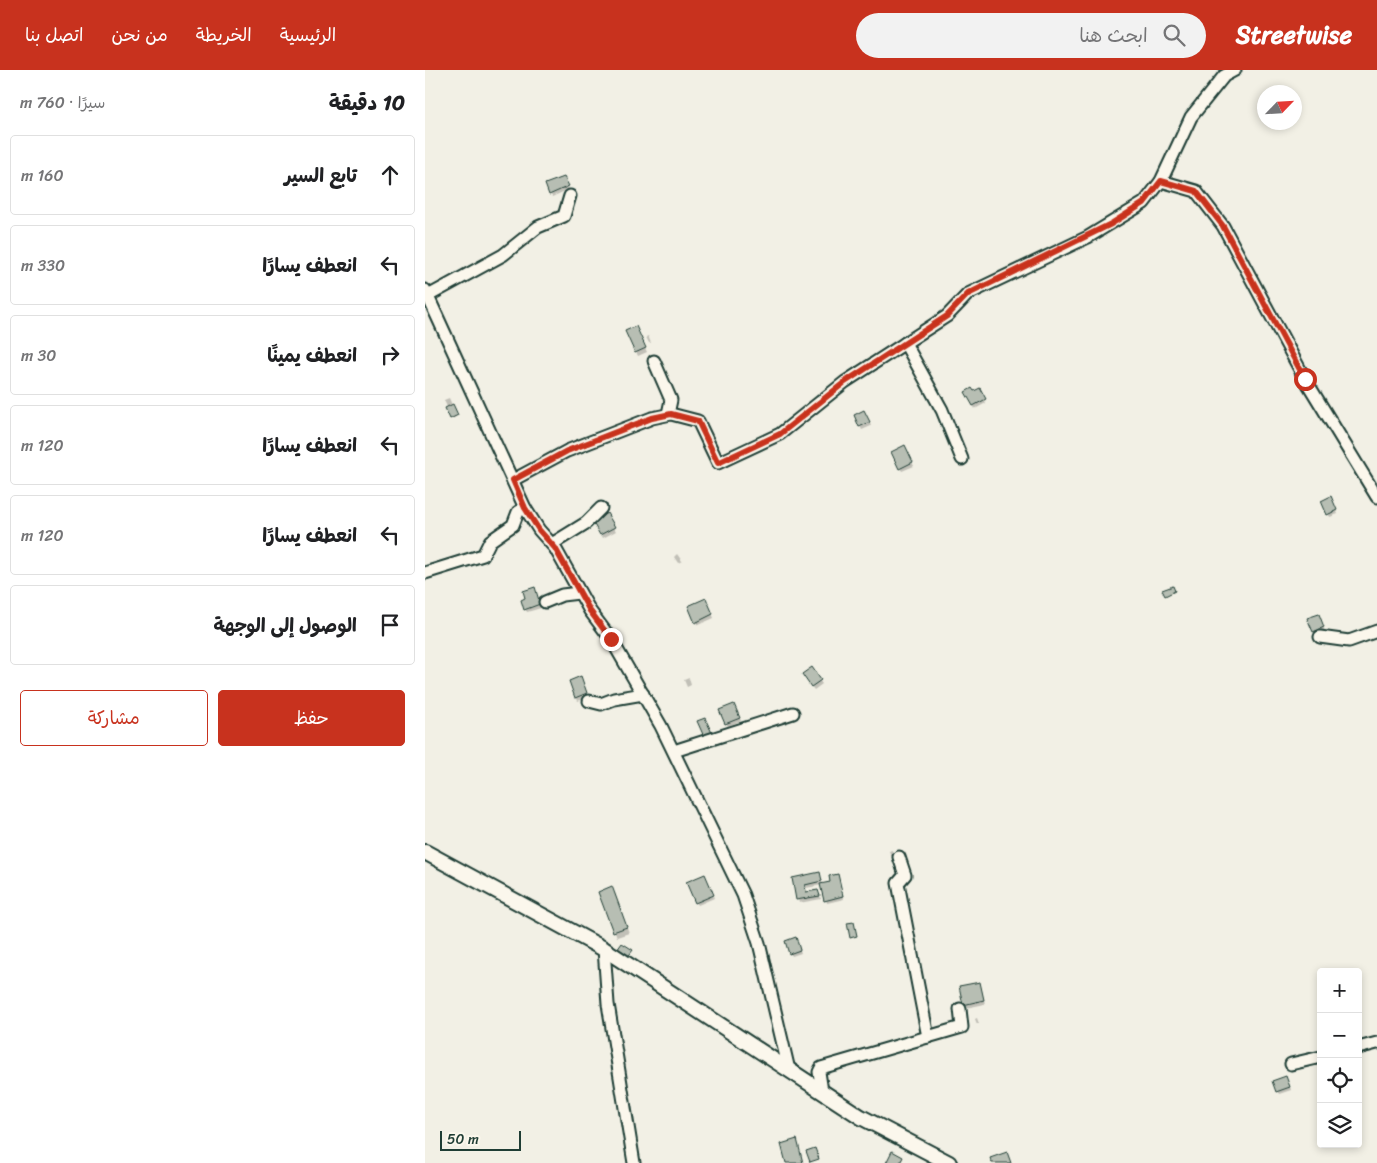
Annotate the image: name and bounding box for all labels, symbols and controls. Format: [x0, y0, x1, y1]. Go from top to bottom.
search box [856, 13, 1206, 58]
text: Streetwise [1236, 14, 1352, 56]
text: اتصل بنا [25, 19, 84, 51]
text: من نحن [112, 19, 168, 51]
text: الخريطة [196, 19, 252, 51]
text: الرئيسية [280, 19, 336, 51]
text: ابحث هنا [1079, 19, 1148, 52]
icon: search [1160, 21, 1188, 49]
text: 10 دقيقة [329, 84, 405, 122]
north arrow [1257, 85, 1302, 130]
text: سيرًا · 760 m [20, 88, 105, 117]
text: تابع السير [284, 159, 357, 192]
text: 160 m [21, 161, 64, 190]
icon: ahead [376, 161, 404, 189]
text: انعطف يسارًا [262, 249, 357, 282]
text: 330 m [21, 251, 65, 280]
icon: left [376, 251, 404, 279]
text: انعطف يمينًا [267, 339, 357, 372]
text: 30 m [21, 341, 56, 370]
icon: right [376, 341, 404, 369]
route start [1294, 368, 1317, 391]
text: انعطف يسارًا [262, 429, 357, 462]
text: 120 m [21, 431, 64, 460]
icon: left [376, 431, 404, 459]
text: انعطف يسارًا [262, 519, 357, 552]
text: 120 m [21, 521, 64, 550]
icon: left [376, 521, 404, 549]
text: الوصول إلى الوجهة [214, 609, 357, 642]
icon: arrive [376, 611, 404, 639]
route end [600, 628, 623, 651]
button: مشاركة [20, 690, 208, 746]
button: حفظ [218, 690, 405, 746]
map controls [1317, 968, 1362, 1148]
button: + [1317, 968, 1362, 1013]
button: − [1317, 1013, 1362, 1058]
button: locate [1317, 1058, 1362, 1103]
button: layers [1317, 1103, 1362, 1148]
text: 50 m [447, 1127, 479, 1152]
scale bar [440, 1128, 521, 1151]

